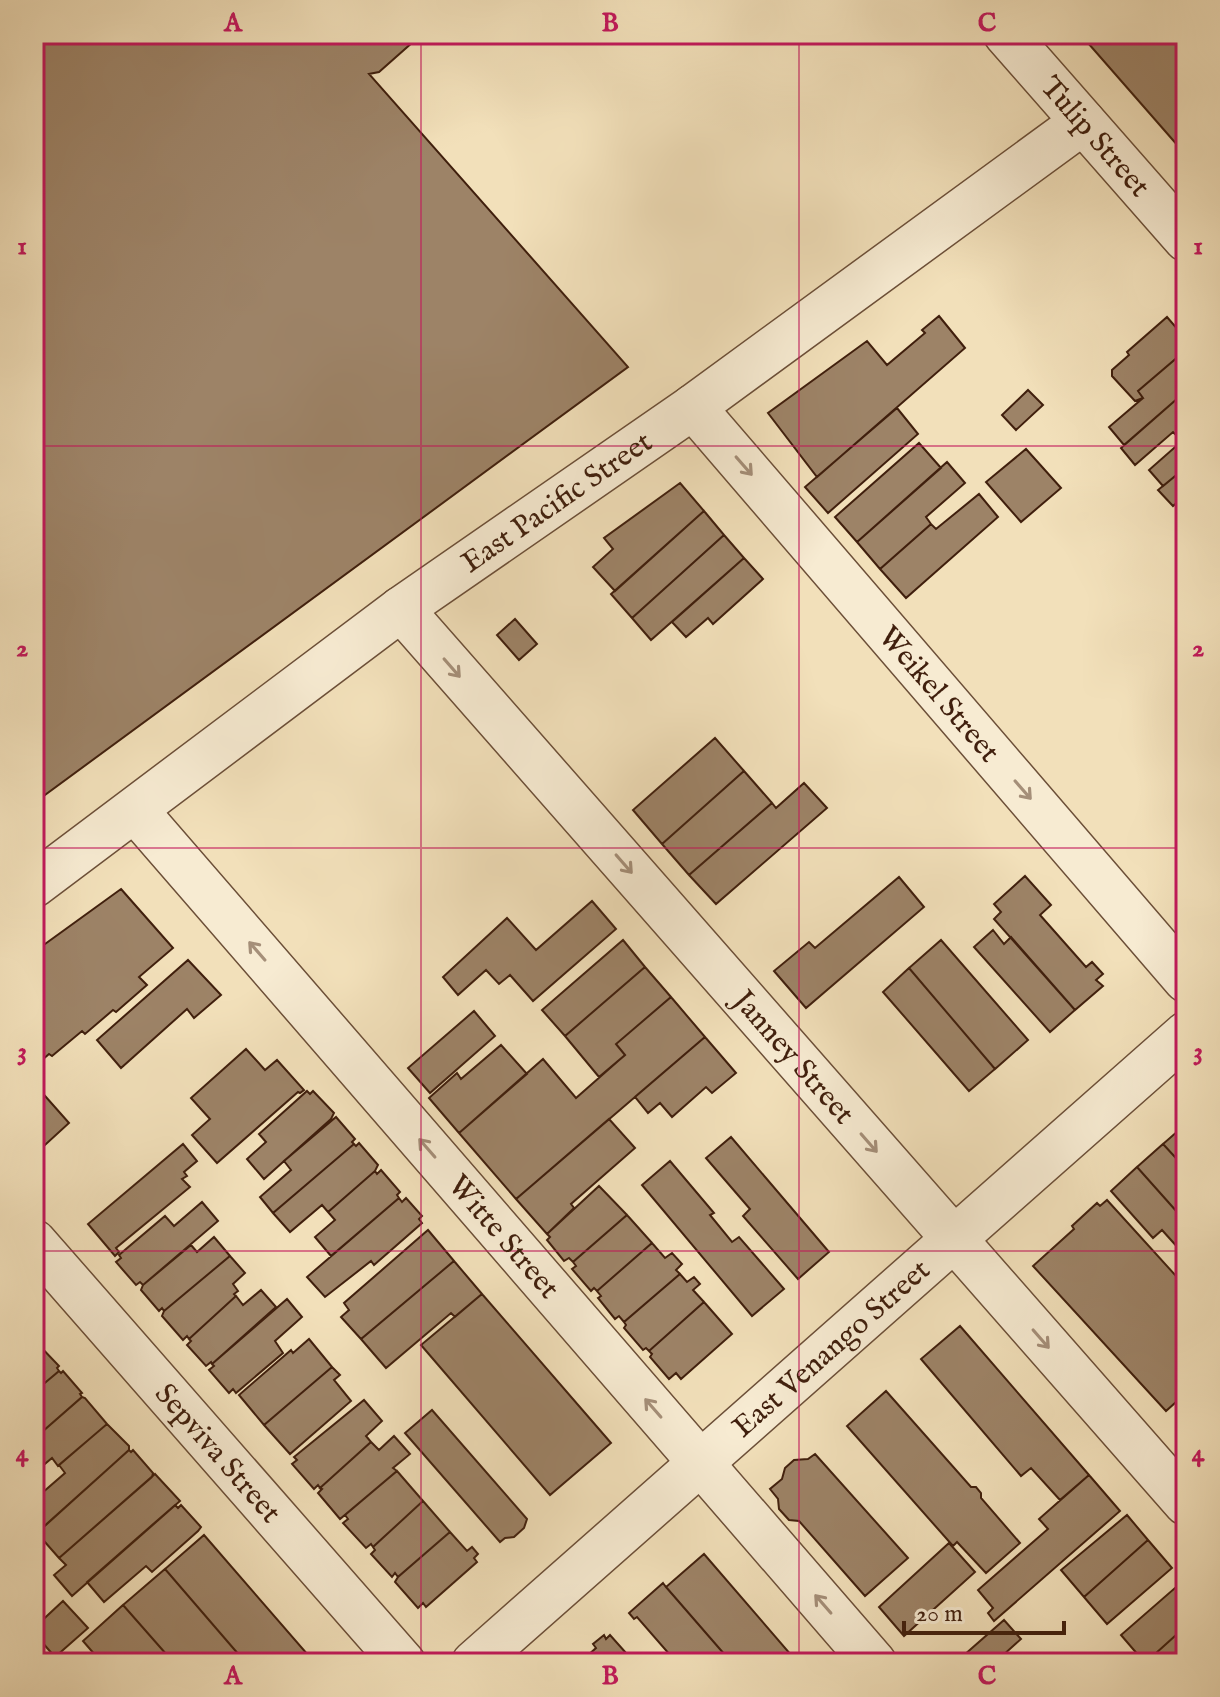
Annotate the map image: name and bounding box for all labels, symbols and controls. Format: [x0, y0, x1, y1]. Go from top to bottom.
text: A [223, 7, 243, 40]
text: B [601, 7, 619, 40]
text: C [978, 7, 997, 40]
street label: Tulip Street [1031, 69, 1157, 206]
text: 1 [17, 230, 27, 263]
text: 1 [1193, 230, 1203, 263]
street label: East Pacific Street [455, 424, 660, 583]
one-way arrow [735, 455, 753, 475]
street label: Weikel Street [869, 619, 1007, 771]
text: 2 [16, 632, 28, 665]
text: 2 [1192, 632, 1204, 665]
one-way arrow [443, 658, 461, 678]
one-way arrow [1014, 780, 1032, 800]
one-way arrow [615, 853, 633, 873]
one-way arrow [248, 942, 266, 962]
street label: Janney Street [722, 981, 862, 1133]
text: 3 [17, 1035, 27, 1068]
text: 3 [1193, 1035, 1203, 1068]
one-way arrow [860, 1133, 878, 1153]
one-way arrow [419, 1138, 437, 1158]
street label: Witte Street [439, 1168, 567, 1308]
street label: East Venango Street [725, 1252, 939, 1447]
one-way arrow [1031, 1328, 1049, 1348]
street label: Sepviva Street [146, 1376, 289, 1532]
one-way arrow [644, 1398, 662, 1418]
text: 4 [16, 1437, 30, 1470]
text: 4 [1192, 1437, 1206, 1470]
scale bar [904, 1585, 1064, 1635]
one-way arrow [814, 1595, 832, 1615]
text: 20 m [916, 1599, 963, 1630]
text: A [223, 1660, 243, 1693]
text: B [601, 1660, 619, 1693]
text: C [978, 1660, 997, 1693]

